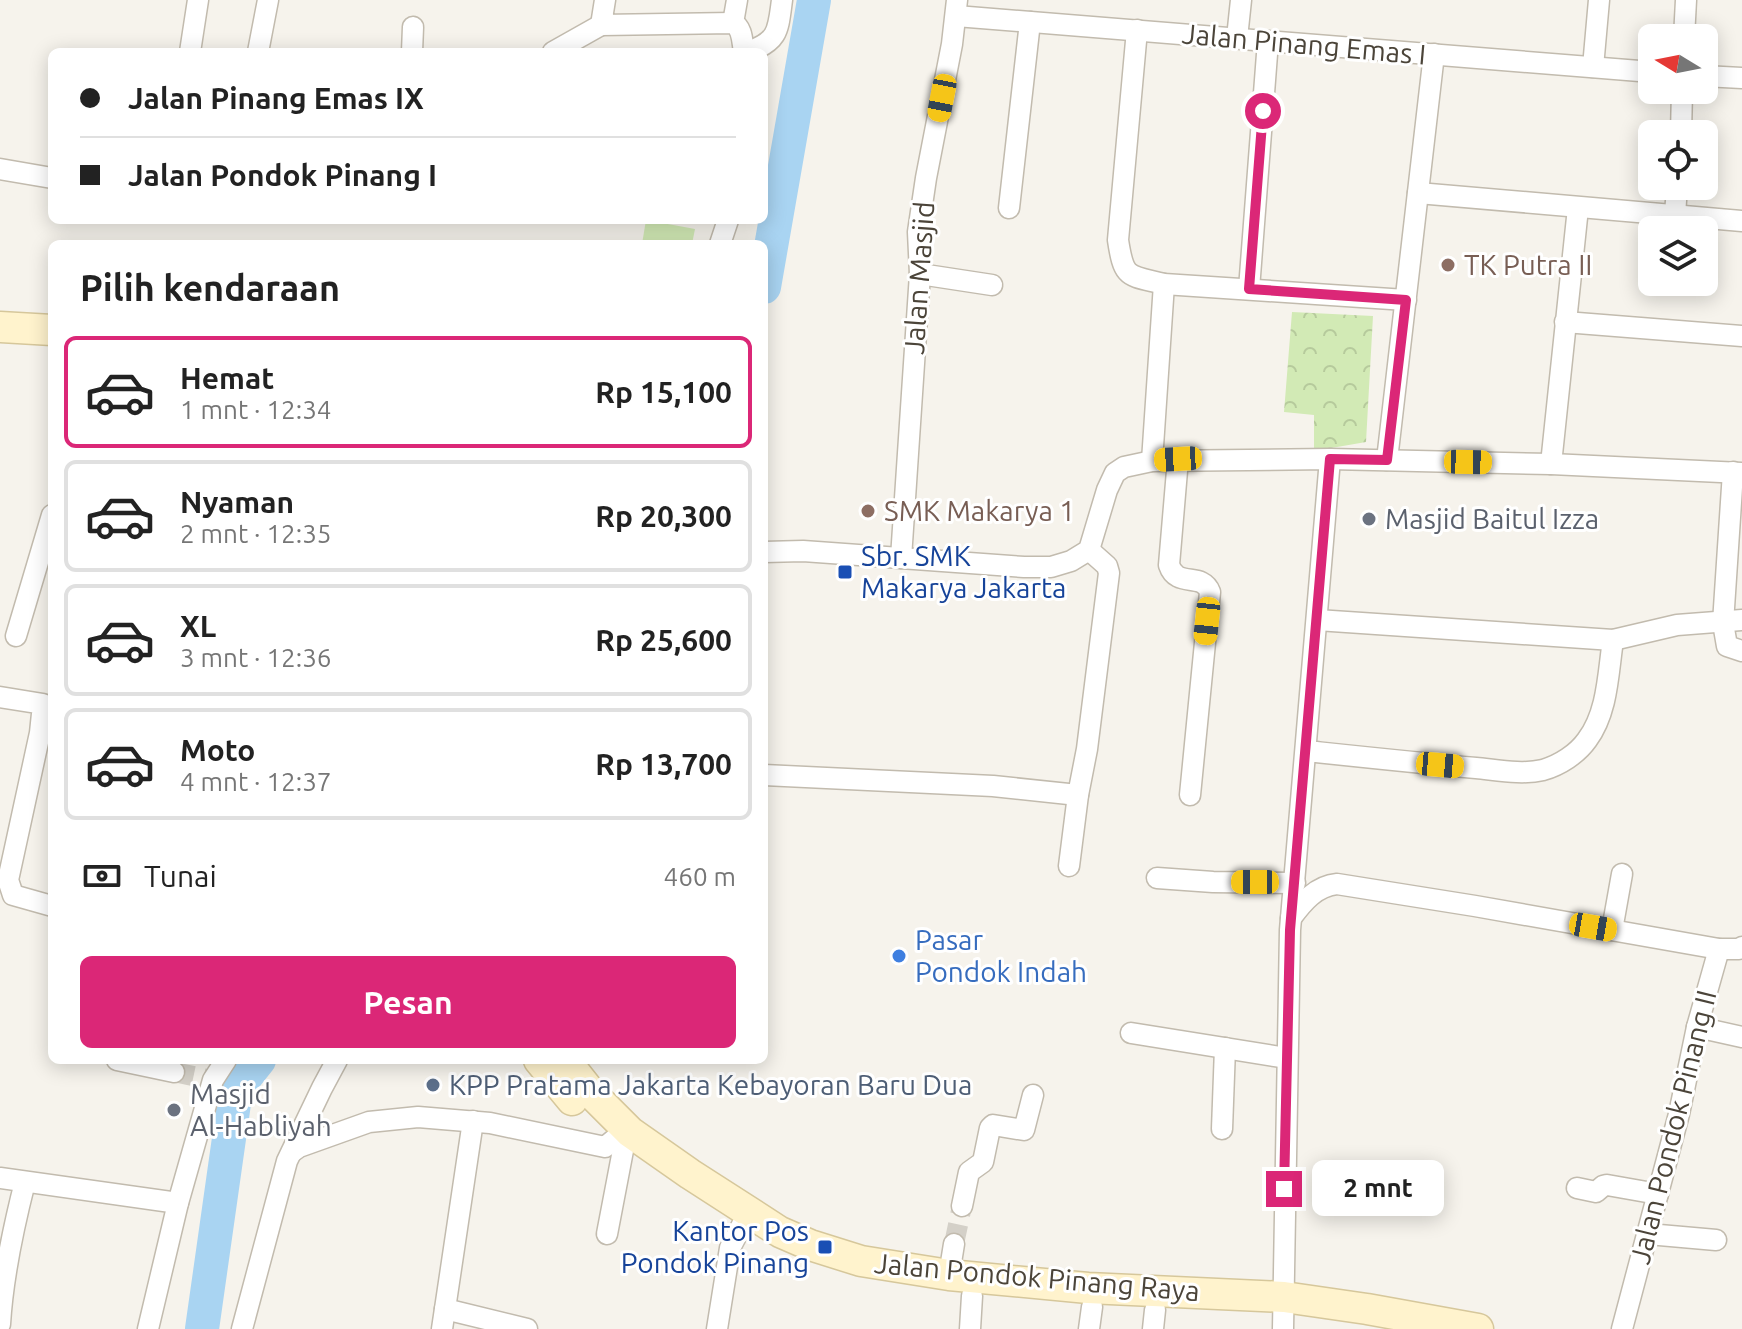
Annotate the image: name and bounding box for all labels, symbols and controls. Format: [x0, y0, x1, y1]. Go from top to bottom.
street label: Jalan Pinang Emas I [1181, 17, 1427, 70]
north arrow [1638, 24, 1718, 104]
map controls [1638, 24, 1718, 296]
car [926, 72, 958, 124]
text: Jalan Pinang Emas IX [128, 81, 424, 115]
route start [1245, 93, 1281, 129]
button: locate [1638, 120, 1718, 200]
text: Jalan Pondok Pinang I [128, 158, 437, 192]
street label: Jalan Masjid [898, 200, 939, 355]
button: layers [1638, 216, 1718, 296]
place label: TK Putra II [1464, 249, 1593, 280]
marker: TK Putra II [1439, 256, 1457, 274]
text: Pilih kendaraan [80, 267, 340, 308]
icon: car [84, 356, 156, 428]
text: Hemat [180, 361, 274, 395]
text: Rp 15,100 [595, 375, 732, 409]
text: 1 mnt · 12:34 [180, 395, 331, 424]
car [1153, 446, 1203, 472]
car [1444, 450, 1492, 474]
icon: car [84, 480, 156, 552]
text: Nyaman [180, 485, 294, 519]
place label: SMK Makarya 1 [884, 495, 1075, 526]
text: Rp 20,300 [595, 499, 732, 533]
marker: SMK Makarya 1 [859, 502, 877, 520]
place label: Masjid Baitul Izza [1385, 503, 1599, 534]
marker: Masjid Baitul Izza [1360, 510, 1378, 528]
text: 2 mnt · 12:35 [180, 519, 331, 548]
place label: Sbr. SMK Makarya Jakarta [861, 540, 1066, 603]
marker: Sbr. SMK Makarya Jakarta [836, 563, 854, 581]
car [1193, 596, 1221, 646]
icon: car [84, 604, 156, 676]
text: XL [180, 609, 216, 643]
text: Rp 25,600 [595, 623, 732, 657]
text: 3 mnt · 12:36 [180, 643, 331, 672]
icon: car [84, 728, 156, 800]
text: Moto [180, 733, 255, 767]
text: Rp 13,700 [595, 747, 732, 781]
car [1415, 751, 1465, 779]
text: 4 mnt · 12:37 [180, 767, 331, 796]
icon: cash [80, 854, 124, 898]
text: Tunai [144, 859, 217, 893]
text: 460 m [664, 862, 736, 891]
car [1231, 870, 1279, 894]
car [1567, 911, 1619, 943]
place label: Pasar Pondok Indah [915, 924, 1087, 987]
marker: Pasar Pondok Indah [890, 947, 908, 965]
button: Pesan [80, 956, 736, 1048]
street label: Jalan Pondok Pinang II [1623, 987, 1722, 1267]
place label: KPP Pratama Jakarta Kebayoran Baru Dua [449, 1069, 972, 1100]
marker: KPP Pratama Jakarta Kebayoran Baru Dua [424, 1076, 442, 1094]
place label: Masjid Al-Habliyah [190, 1078, 332, 1141]
marker: Masjid Al-Habliyah [165, 1101, 183, 1119]
callout: 2 mnt [1312, 1161, 1444, 1217]
route end [1266, 1171, 1302, 1207]
text: 2 mnt [1343, 1173, 1413, 1202]
place label: Kantor Pos Pondok Pinang [621, 1215, 809, 1278]
marker: Kantor Pos Pondok Pinang [816, 1238, 834, 1256]
street label: Jalan Pondok Pinang Raya [873, 1247, 1201, 1306]

